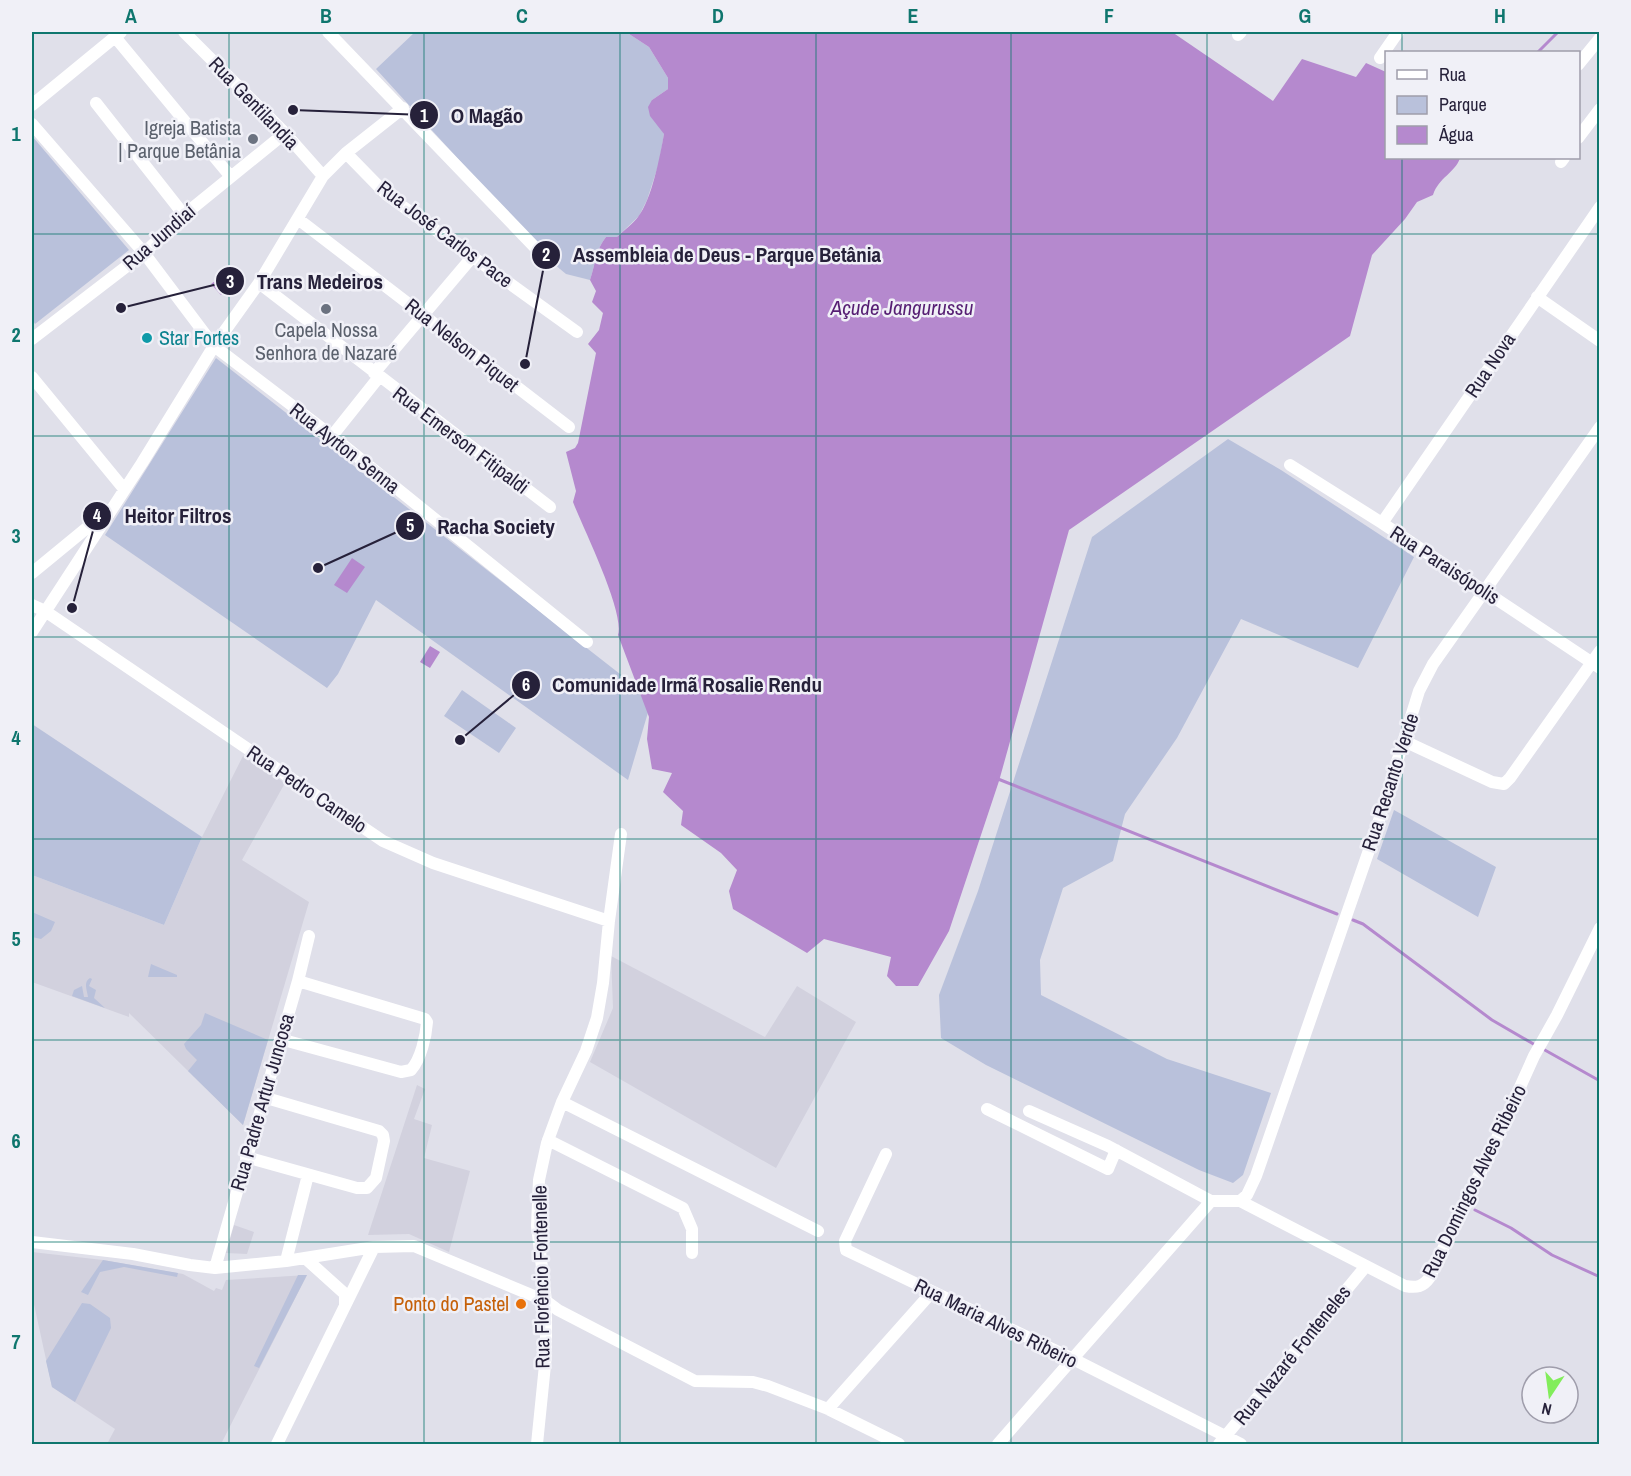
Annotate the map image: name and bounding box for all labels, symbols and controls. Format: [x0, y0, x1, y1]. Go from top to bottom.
text: A [125, 2, 137, 29]
text: B [320, 2, 332, 29]
text: C [516, 2, 528, 29]
text: D [712, 2, 724, 29]
text: E [908, 2, 919, 29]
text: F [1104, 2, 1114, 29]
text: G [1299, 2, 1311, 29]
text: H [1494, 2, 1506, 29]
street label: Rua Gentilandia [203, 50, 306, 155]
legend [1385, 51, 1580, 159]
text: Rua [1439, 62, 1466, 87]
text: Parque [1439, 92, 1487, 117]
callout: O Magão [409, 96, 536, 135]
text: O Magão [451, 101, 523, 130]
text: 1 [420, 103, 429, 128]
place label: Igreja Batista | Parque Betânia [118, 114, 241, 164]
text: 1 [11, 120, 21, 147]
text: Água [1438, 122, 1473, 147]
marker: Igreja Batista | Parque Betânia [246, 132, 260, 146]
street label: Rua José Carlos Pace [372, 174, 519, 293]
street label: Rua Jundiaí [116, 197, 201, 276]
callout: Assembleia de Deus - Parque Betânia [531, 235, 893, 274]
text: Assembleia de Deus - Parque Betânia [573, 240, 882, 269]
text: 2 [542, 242, 550, 267]
callout: Trans Medeiros [215, 262, 395, 301]
text: Trans Medeiros [257, 267, 383, 296]
text: 3 [226, 269, 234, 294]
street label: Rua Nelson Piquet [400, 292, 525, 398]
water label: Açude Jangurussu [830, 293, 974, 322]
marker: Capela Nossa Senhora de Nazaré [319, 302, 333, 316]
place label: Capela Nossa Senhora de Nazaré [255, 316, 397, 366]
text: 2 [11, 321, 21, 348]
place label: Star Fortes [159, 324, 239, 351]
street label: Rua Nova [1458, 327, 1521, 402]
marker: Star Fortes [140, 331, 154, 345]
street label: Rua Emerson Fitipaldi [388, 379, 535, 500]
street label: Rua Ayrton Senna [285, 396, 406, 499]
callout: Heitor Filtros [82, 496, 243, 535]
text: Heitor Filtros [124, 501, 232, 530]
text: 4 [93, 503, 102, 528]
callout: Racha Society [395, 507, 567, 546]
text: Racha Society [437, 512, 555, 541]
text: 5 [406, 513, 414, 538]
street label: Rua Paraisópolis [1385, 519, 1505, 610]
text: 3 [11, 522, 21, 549]
callout: Comunidade Irmã Rosalie Rendu [511, 665, 834, 704]
text: Comunidade Irmã Rosalie Rendu [552, 670, 822, 699]
text: 6 [522, 672, 530, 697]
street label: Rua Recanto Verde [1355, 710, 1424, 854]
text: 4 [11, 724, 21, 751]
street label: Rua Pedro Camelo [242, 738, 373, 839]
text: 5 [11, 925, 21, 952]
street label: Rua Padre Artur Juncosa [223, 1010, 300, 1194]
street label: Rua Domingos Alves Ribeiro [1415, 1080, 1532, 1282]
text: 6 [11, 1127, 21, 1154]
street label: Rua Florêncio Fontenelle [525, 1185, 556, 1369]
street label: Rua Maria Alves Ribeiro [910, 1271, 1082, 1374]
street label: Rua Nazaré Fonteneles [1227, 1279, 1356, 1430]
place label: Ponto do Pastel [393, 1290, 509, 1317]
marker: Ponto do Pastel [514, 1297, 528, 1311]
text: 7 [11, 1328, 21, 1355]
north arrow [1520, 1365, 1580, 1425]
text: N [1540, 1398, 1554, 1421]

